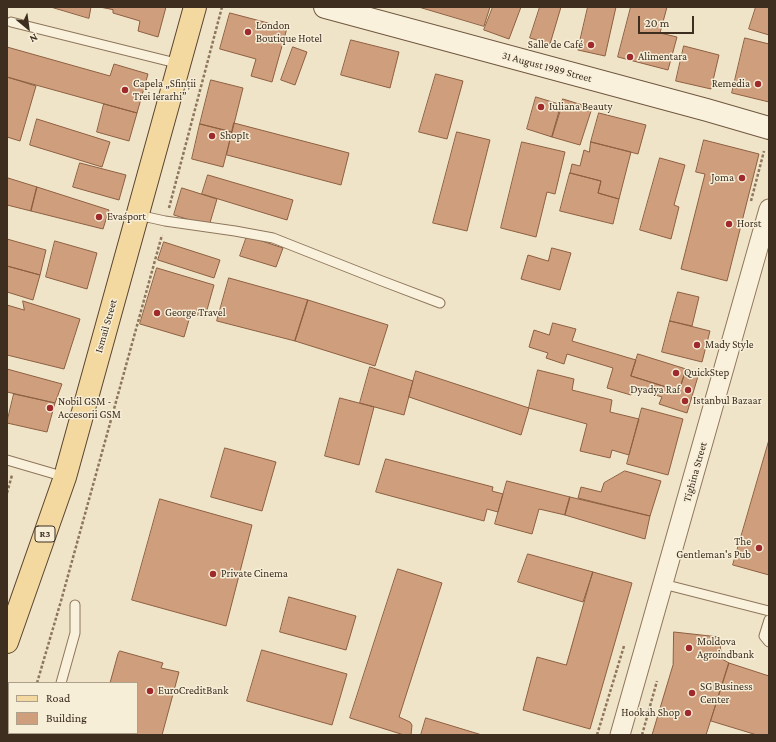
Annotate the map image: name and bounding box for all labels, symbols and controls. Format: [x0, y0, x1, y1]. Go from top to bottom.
north arrow [8, 8, 48, 48]
scale bar [640, 8, 696, 34]
text: 20 m [645, 16, 669, 30]
place label: London Boutique Hotel [256, 19, 322, 45]
marker: London Boutique Hotel [243, 27, 253, 37]
text: N [28, 31, 40, 46]
place label: Salle de Café [528, 38, 583, 52]
marker: Salle de Café [586, 40, 596, 50]
street label: 31 August 1989 Street [501, 49, 593, 85]
place label: Alimentara [638, 50, 687, 64]
marker: Alimentara [625, 52, 635, 62]
place label: Capela „Sfinții Trei Ierarhi” [133, 77, 196, 103]
place label: Remedia [712, 77, 750, 91]
marker: Remedia [753, 79, 763, 89]
marker: Capela „Sfinții Trei Ierarhi” [120, 85, 130, 95]
place label: Iuliana Beauty [549, 100, 612, 114]
marker: Iuliana Beauty [536, 102, 546, 112]
place label: ShopIt [220, 129, 249, 143]
marker: ShopIt [207, 131, 217, 141]
place label: Joma [711, 171, 734, 185]
marker: Joma [737, 173, 747, 183]
place label: Evaśport [107, 210, 146, 224]
marker: Evaśport [94, 212, 104, 222]
place label: Horst [737, 217, 761, 231]
marker: Horst [724, 219, 734, 229]
street label: Ismail Street [92, 298, 120, 354]
place label: George Travel [165, 306, 226, 320]
marker: George Travel [152, 308, 162, 318]
place label: Mady Style [705, 338, 754, 352]
marker: Mady Style [692, 340, 702, 350]
place label: QuickStep [684, 366, 729, 380]
marker: QuickStep [671, 368, 681, 378]
place label: Dyadya Raf [630, 383, 680, 397]
marker: Dyadya Raf [683, 385, 693, 395]
place label: Istanbul Bazaar [693, 394, 762, 408]
place label: Nobil GSM - Accesorii GSM [58, 395, 121, 421]
marker: Istanbul Bazaar [680, 396, 690, 406]
marker: Nobil GSM - Accesorii GSM [45, 403, 55, 413]
street label: Tighina Street [680, 440, 710, 504]
road number: R3 [35, 526, 55, 542]
place label: The Gentleman's Pub [676, 535, 751, 561]
marker: The Gentleman's Pub [754, 543, 764, 553]
place label: Private Cinema [221, 567, 288, 581]
marker: Private Cinema [208, 569, 218, 579]
place label: Moldova Agroindbank [697, 635, 754, 661]
marker: Moldova Agroindbank [684, 643, 694, 653]
place label: SG Business Center [700, 680, 753, 706]
legend [8, 682, 138, 734]
place label: EuroCreditBank [158, 684, 228, 698]
marker: EuroCreditBank [145, 686, 155, 696]
marker: SG Business Center [687, 688, 697, 698]
text: Road [46, 691, 70, 705]
place label: Hookah Shop [621, 706, 680, 720]
marker: Hookah Shop [683, 708, 693, 718]
text: Building [46, 711, 87, 725]

